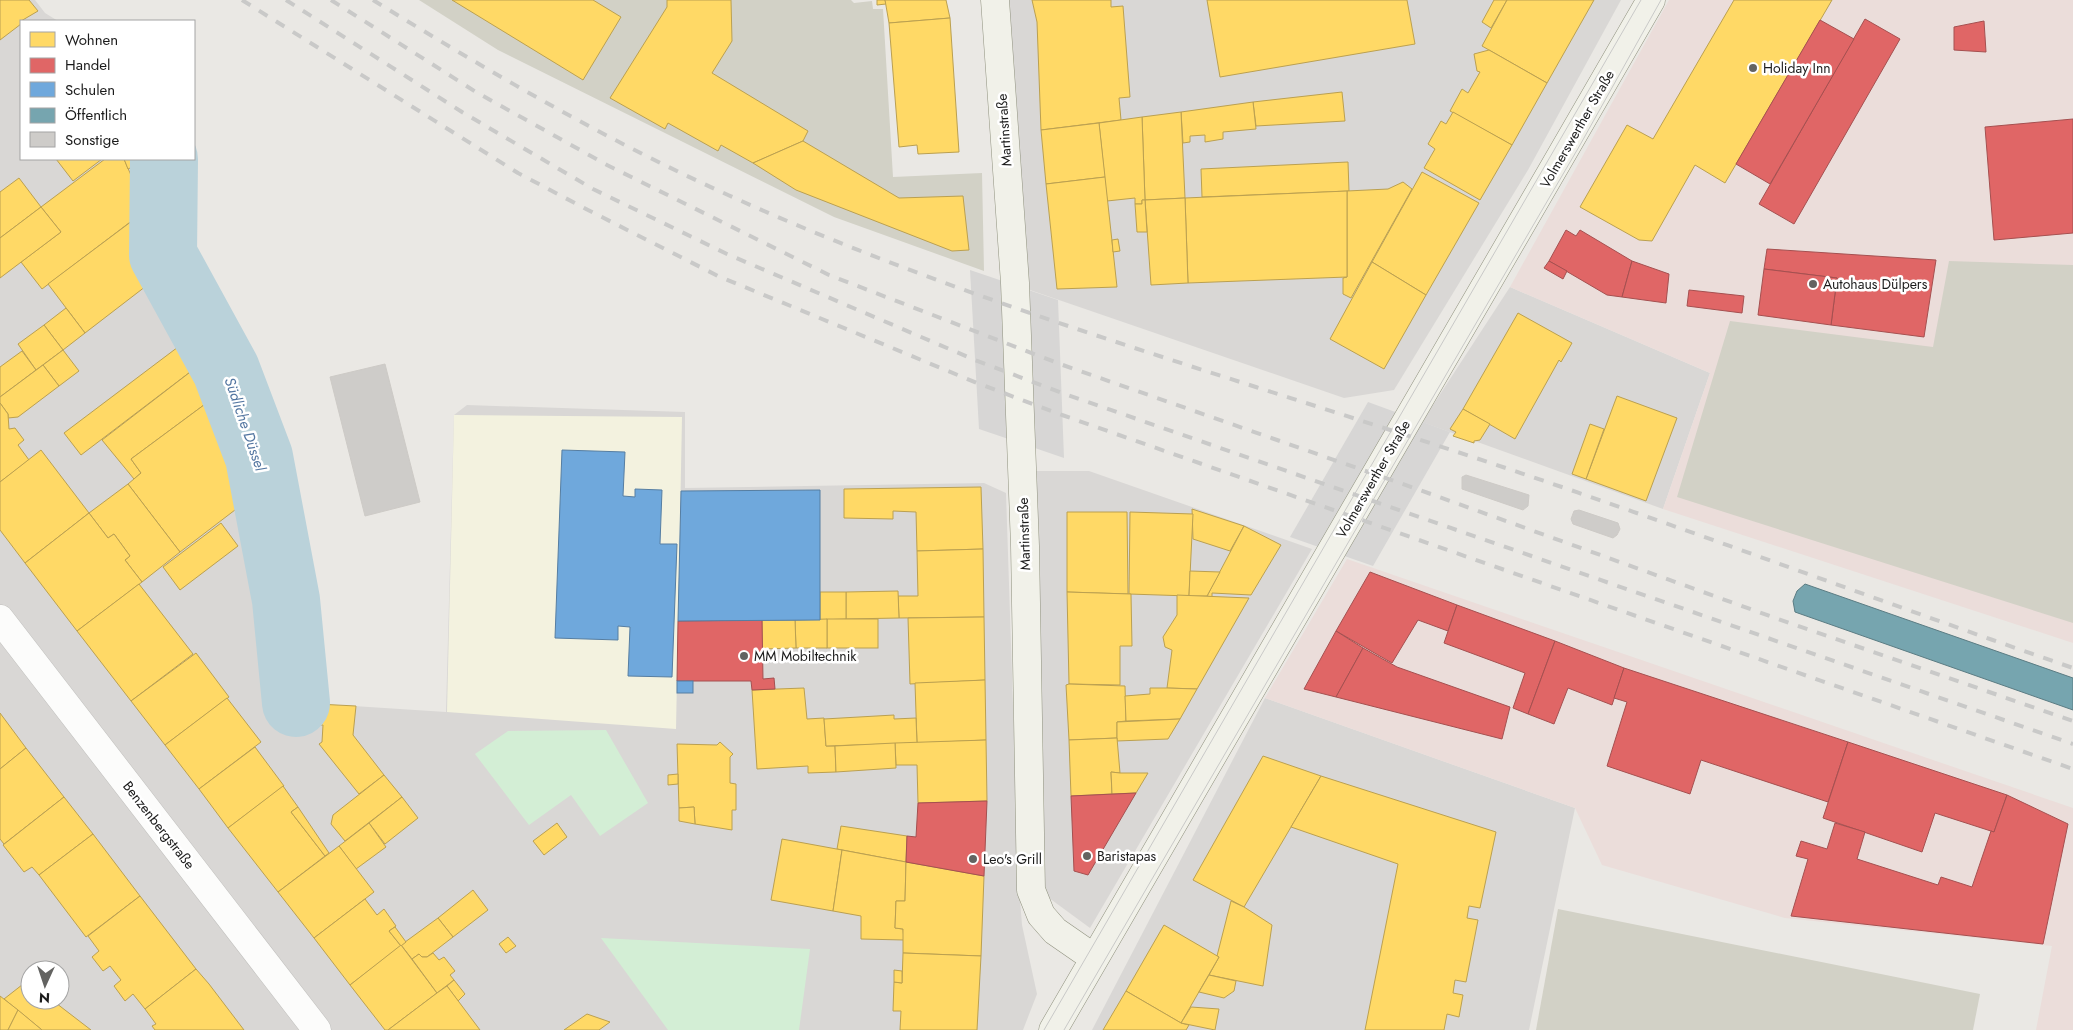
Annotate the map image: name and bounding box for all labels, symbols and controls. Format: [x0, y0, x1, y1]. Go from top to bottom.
legend [20, 20, 195, 160]
text: Wohnen [65, 29, 118, 51]
text: Handel [65, 54, 111, 76]
place label: Holiday Inn [1763, 58, 1831, 78]
marker: Holiday Inn [1747, 62, 1759, 74]
street label: Volmerswerther Straße [1535, 66, 1619, 192]
text: Schulen [65, 79, 115, 101]
street label: Martinstraße [991, 93, 1017, 167]
text: Öffentlich [65, 104, 127, 126]
text: Sonstige [65, 129, 119, 151]
place label: Autohaus Dülpers [1823, 274, 1928, 294]
marker: Autohaus Dülpers [1807, 278, 1819, 290]
water label: Südliche Düssel [219, 374, 272, 474]
street label: Volmerswerther Straße [1331, 416, 1415, 542]
street label: Martinstraße [1013, 497, 1035, 571]
place label: MM Mobiltechnik [754, 646, 857, 666]
marker: MM Mobiltechnik [738, 650, 750, 662]
street label: Benzenbergstraße [118, 777, 200, 873]
place label: Baristapas [1097, 846, 1156, 866]
place label: Leo's Grill [983, 849, 1042, 869]
marker: Baristapas [1081, 850, 1093, 862]
marker: Leo's Grill [967, 853, 979, 865]
north arrow [20, 960, 70, 1010]
text: N [38, 988, 50, 1008]

